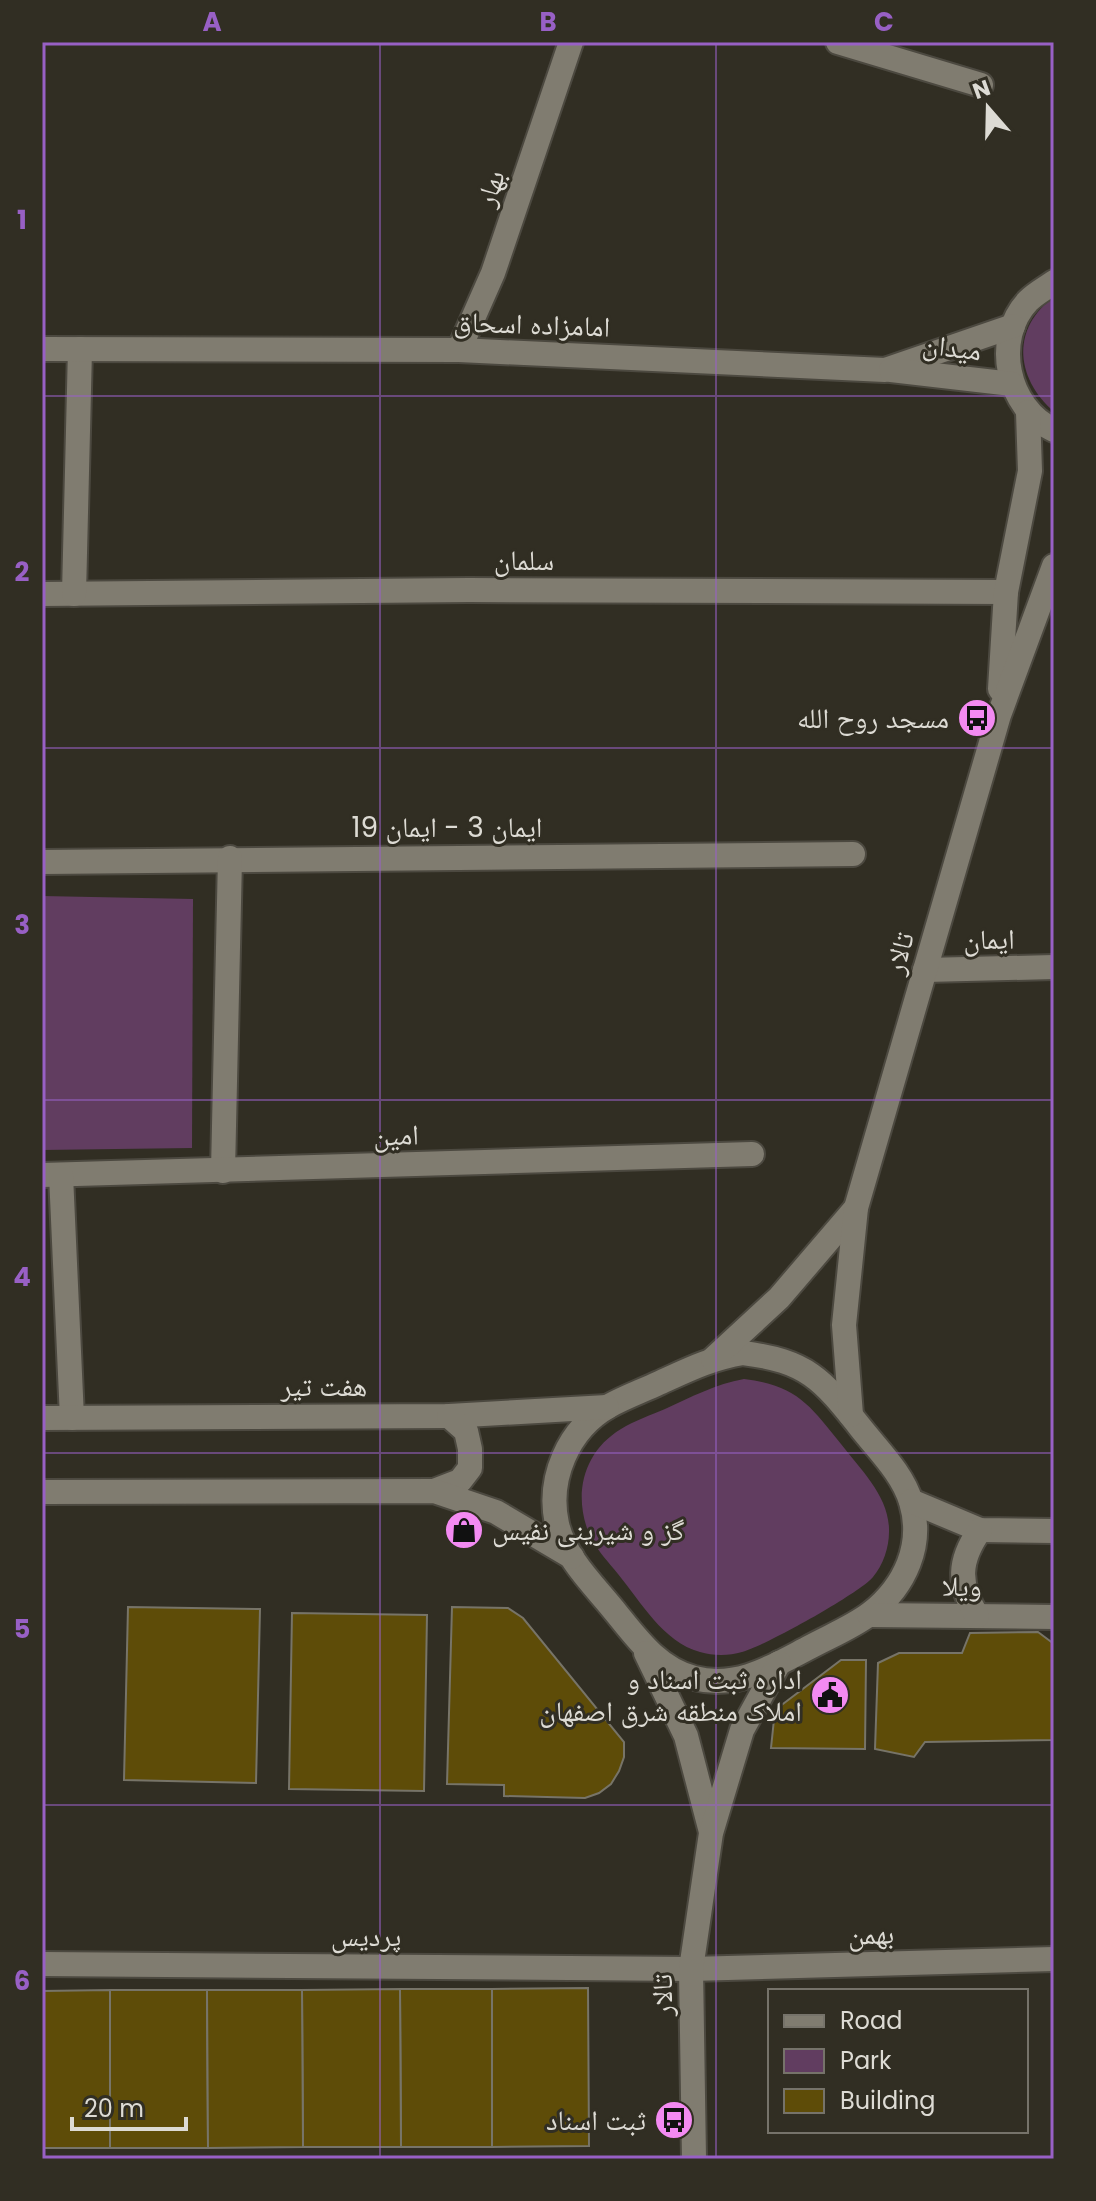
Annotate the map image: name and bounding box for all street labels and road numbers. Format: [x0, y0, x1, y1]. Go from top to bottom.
street label: بهار [466, 165, 515, 213]
street label: امامزاده اسحاق [453, 302, 611, 347]
street label: میدان [920, 325, 984, 370]
street label: سلمان [494, 541, 554, 580]
street label: ایمان 3 - ایمان 19 [351, 808, 543, 847]
street label: ایمان [963, 920, 1015, 959]
street label: تالار [875, 928, 924, 980]
street label: امین [372, 1115, 420, 1156]
street label: هفت تیر [280, 1367, 367, 1406]
street label: ویلا [942, 1567, 982, 1606]
street label: بهمن [847, 1914, 895, 1955]
street label: پردیس [331, 1917, 401, 1956]
street label: تالار [643, 1974, 682, 2017]

